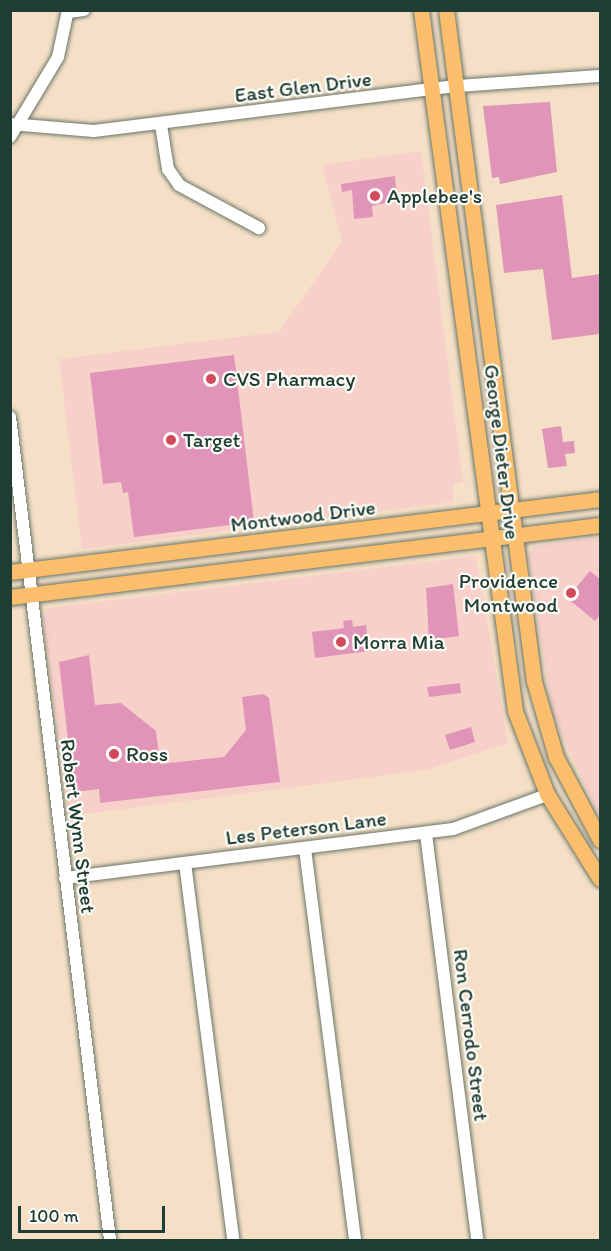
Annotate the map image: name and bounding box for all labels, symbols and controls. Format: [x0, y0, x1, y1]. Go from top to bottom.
street label: East Glen Drive [233, 66, 373, 108]
place label: Applebee's [387, 183, 482, 209]
marker: Applebee's [368, 189, 382, 203]
street label: George Dieter Drive [479, 363, 525, 541]
place label: CVS Pharmacy [223, 366, 355, 392]
marker: CVS Pharmacy [204, 372, 218, 386]
place label: Target [183, 427, 241, 453]
marker: Target [164, 433, 178, 447]
street label: Montwood Drive [229, 495, 377, 537]
place label: Providence Montwood [459, 568, 558, 618]
marker: Providence Montwood [562, 584, 580, 602]
place label: Morra Mia [353, 629, 444, 655]
marker: Morra Mia [334, 635, 348, 649]
street label: Robert Wynn Street [55, 737, 101, 915]
place label: Ross [126, 741, 168, 767]
marker: Ross [107, 747, 121, 761]
street label: Les Peterson Lane [224, 806, 388, 850]
street label: Ron Cerrodo Street [448, 948, 494, 1122]
scale bar [21, 1194, 168, 1232]
text: 100 m [29, 1205, 79, 1227]

